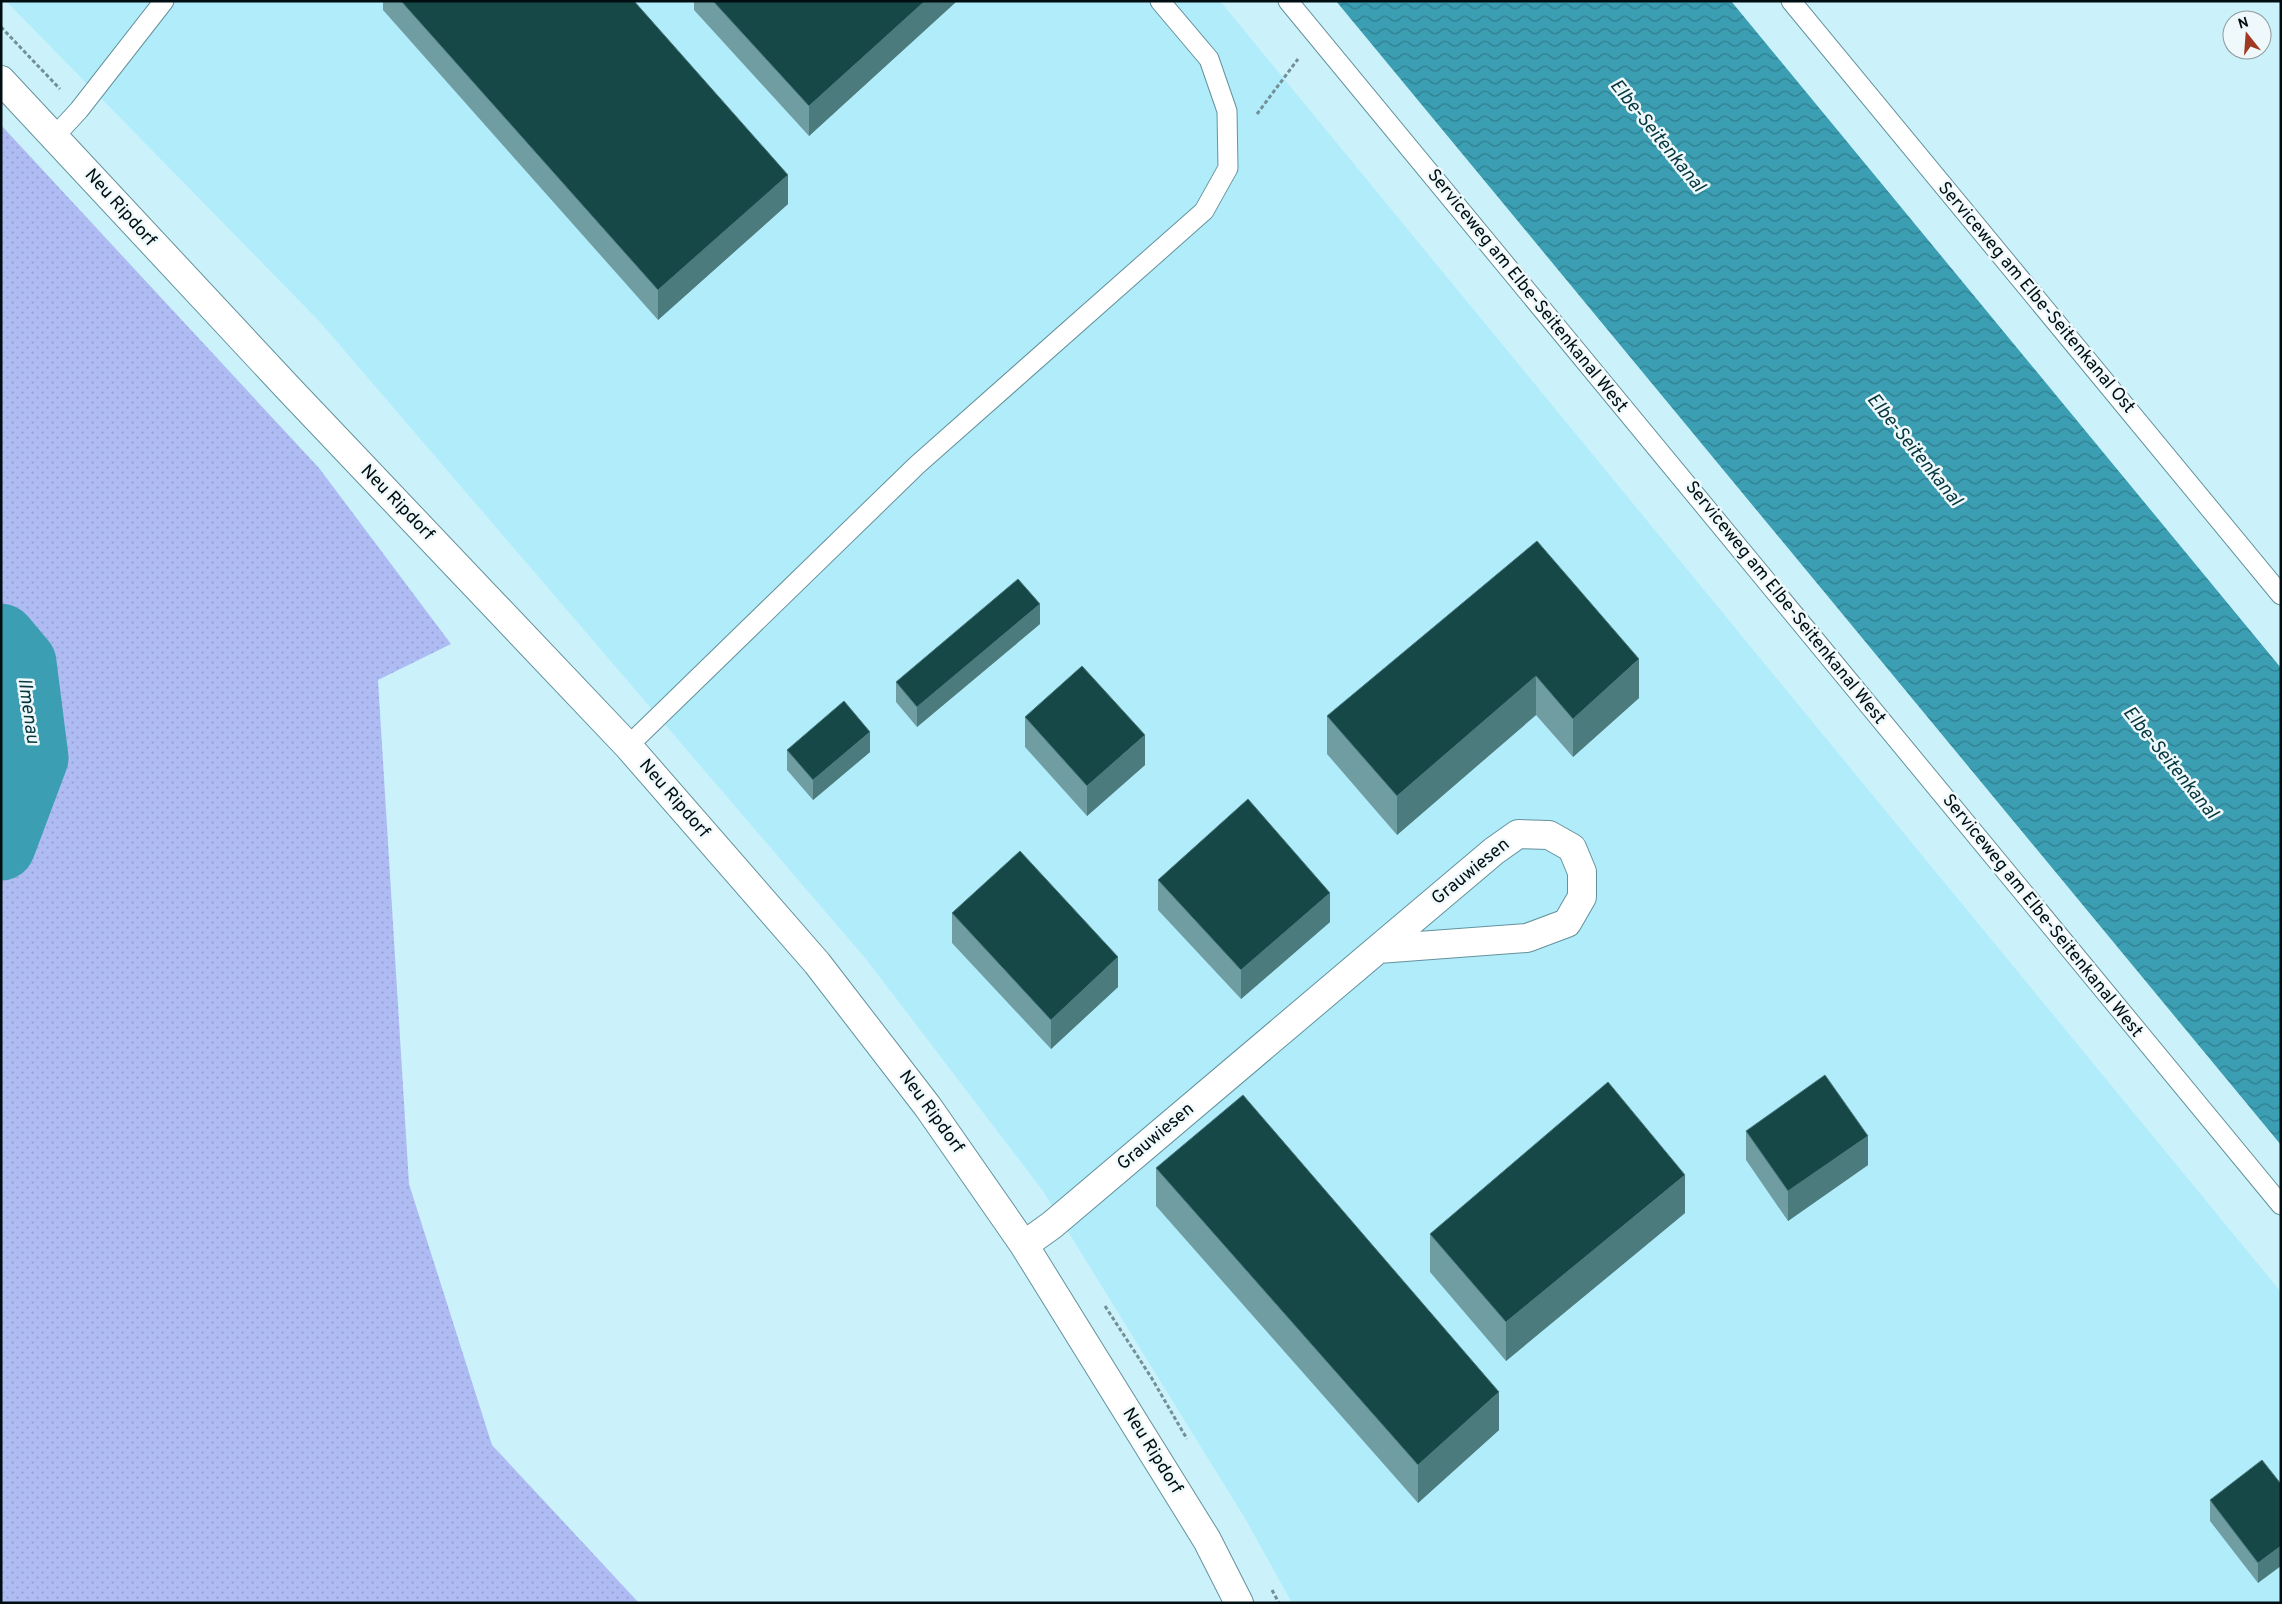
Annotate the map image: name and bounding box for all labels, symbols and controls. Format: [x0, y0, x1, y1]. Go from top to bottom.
north arrow [2222, 10, 2272, 60]
text: N [2236, 14, 2251, 34]
water label: Elbe-Seitenkanal [1604, 74, 1711, 198]
street label: Neu Ripdorf [79, 164, 161, 252]
street label: Serviceweg am Elbe-Seitenkanal West [1422, 165, 1632, 417]
street label: Serviceweg am Elbe-Seitenkanal Ost [1932, 177, 2140, 419]
water label: Elbe-Seitenkanal [1861, 388, 1968, 512]
street label: Neu Ripdorf [355, 460, 439, 546]
street label: Serviceweg am Elbe-Seitenkanal West [1680, 477, 1890, 729]
water label: Ilmenau [12, 677, 45, 746]
water label: Elbe-Seitenkanal [2117, 701, 2224, 825]
street label: Neu Ripdorf [633, 755, 715, 843]
street label: Serviceweg am Elbe-Seitenkanal West [1937, 790, 2147, 1042]
street label: Grauwiesen [1427, 834, 1515, 910]
street label: Neu Ripdorf [893, 1066, 969, 1158]
street label: Grauwiesen [1113, 1098, 1199, 1176]
street label: Neu Ripdorf [1117, 1404, 1187, 1498]

